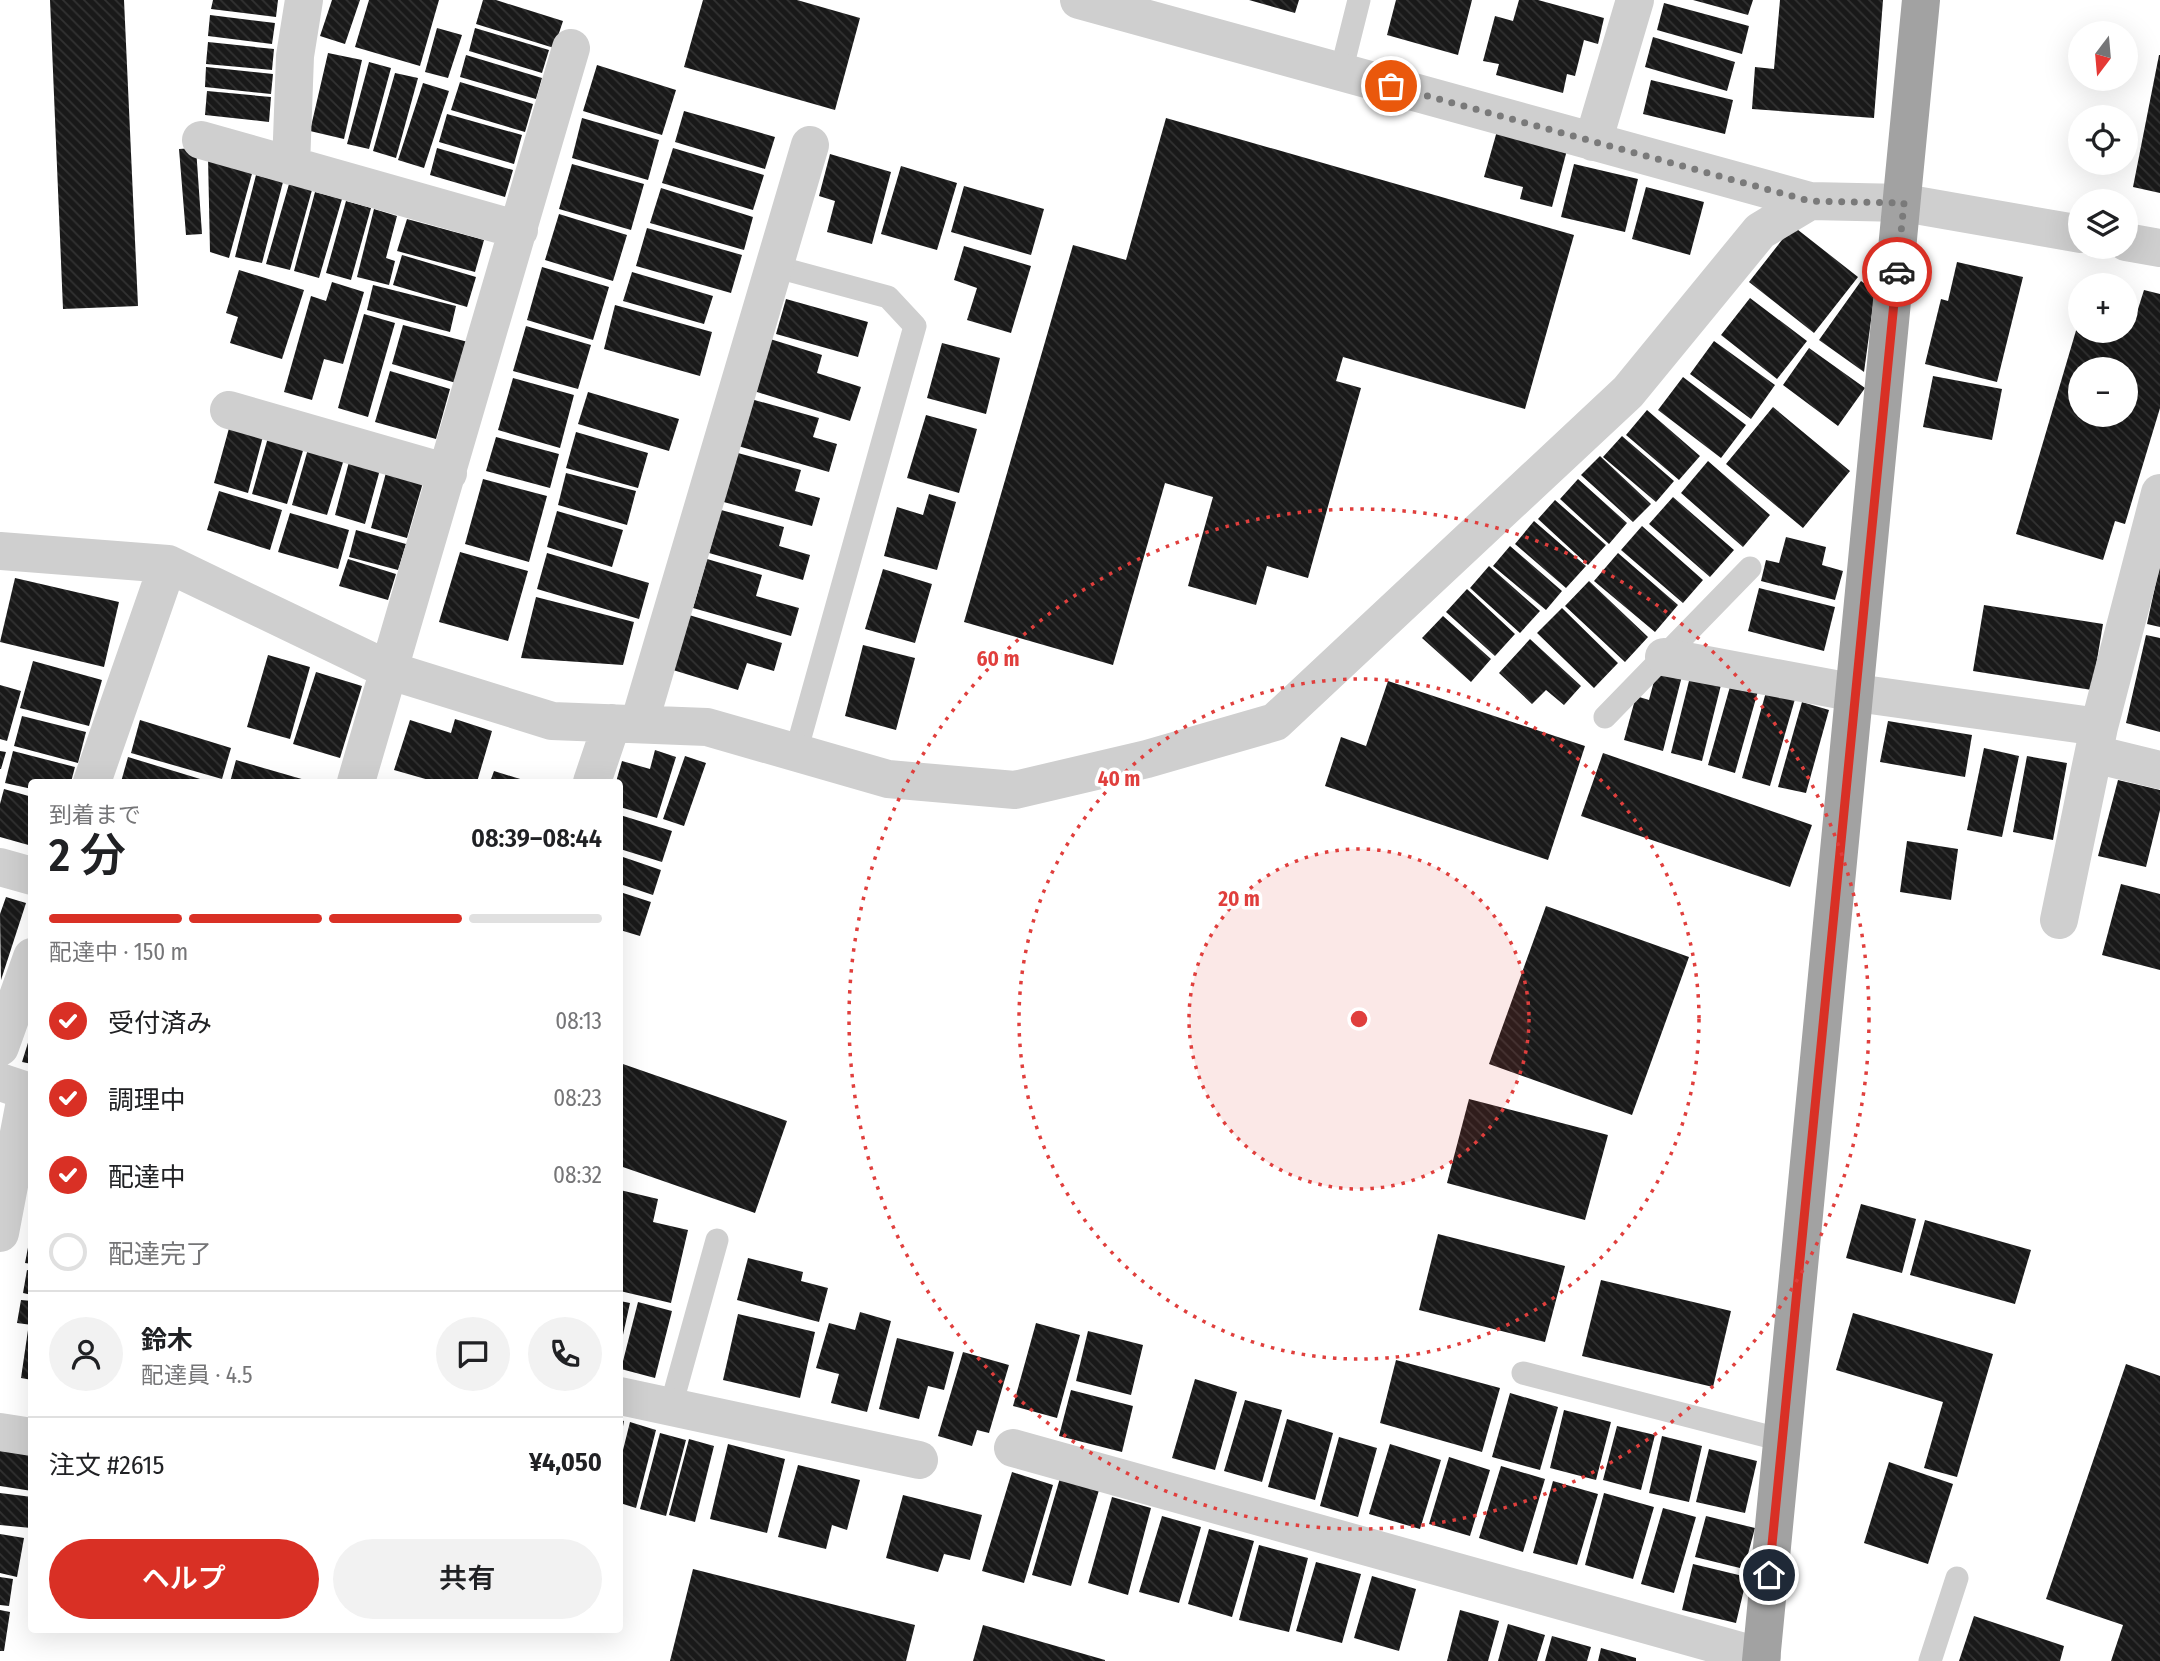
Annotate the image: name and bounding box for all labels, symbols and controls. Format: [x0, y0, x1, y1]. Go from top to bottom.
north arrow [2068, 21, 2138, 91]
map controls [2068, 21, 2138, 427]
pin [1361, 56, 1421, 116]
icon: bag [1372, 67, 1410, 105]
button: locate [2068, 105, 2138, 175]
button: layers [2068, 189, 2138, 259]
courier [1862, 237, 1932, 307]
icon: car [1878, 253, 1916, 291]
button: + [2068, 273, 2138, 343]
button: − [2068, 357, 2138, 427]
text: 60 m [977, 646, 1019, 672]
text: 40 m [1098, 766, 1140, 792]
text: 到着まで [49, 801, 141, 829]
text: 08:39–08:44 [471, 823, 602, 854]
text: 2 分 [49, 828, 126, 883]
text: 20 m [1217, 886, 1260, 912]
text: 配達中 · 150 m [49, 938, 188, 966]
icon: check [49, 1002, 87, 1040]
text: 08:13 [555, 1007, 602, 1035]
centre of rings [1347, 1007, 1371, 1031]
text: 受付済み [108, 1008, 212, 1039]
icon: check [49, 1079, 87, 1117]
text: 08:23 [553, 1084, 602, 1112]
text: 調理中 [108, 1085, 186, 1116]
icon: check [49, 1156, 87, 1194]
text: 08:32 [553, 1161, 602, 1189]
text: 配達中 [108, 1162, 186, 1193]
text: 配達完了 [108, 1239, 212, 1270]
button: person [49, 1317, 123, 1391]
button: chat [436, 1317, 510, 1391]
button: phone [528, 1317, 602, 1391]
text: 鈴木 [141, 1325, 193, 1356]
text: 配達員 · 4.5 [141, 1361, 252, 1389]
text: ¥4,050 [529, 1447, 602, 1478]
text: 注文 #2615 [49, 1450, 164, 1481]
button: ヘルプ [49, 1539, 319, 1619]
button: 共有 [333, 1539, 602, 1619]
pin [1739, 1545, 1799, 1605]
icon: home [1750, 1556, 1788, 1594]

